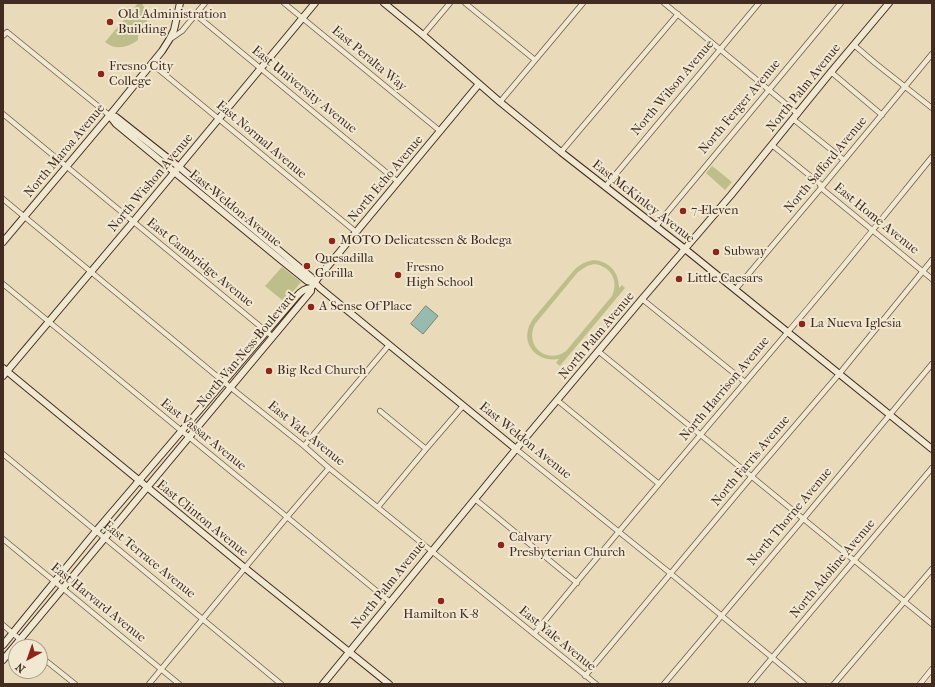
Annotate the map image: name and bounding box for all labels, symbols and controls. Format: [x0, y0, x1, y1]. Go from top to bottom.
place label: Old Administration Building [118, 7, 227, 38]
marker: Old Administration Building [105, 17, 115, 27]
street label: East Peralta Way [328, 23, 410, 95]
street label: North Wilson Avenue [628, 37, 718, 139]
street label: North Palm Avenue [764, 41, 844, 135]
street label: East University Avenue [248, 43, 360, 137]
street label: North Ferger Avenue [696, 56, 784, 158]
place label: Fresno City College [109, 59, 173, 90]
marker: Fresno City College [96, 69, 106, 79]
street label: East Normal Avenue [213, 98, 309, 182]
street label: North Maroa Avenue [21, 101, 109, 201]
street label: North Safford Avenue [781, 114, 871, 216]
street label: North Wishon Avenue [105, 131, 197, 235]
street label: North Echo Avenue [345, 132, 427, 226]
street label: East McKinley Avenue [589, 157, 697, 247]
street label: East Weldon Avenue [186, 167, 284, 251]
street label: East Home Avenue [830, 180, 922, 258]
place label: 7-Eleven [691, 203, 739, 219]
marker: 7-Eleven [678, 206, 688, 216]
street label: East Cambridge Avenue [143, 215, 257, 311]
place label: MOTO Delicatessen & Bodega [340, 233, 512, 249]
marker: MOTO Delicatessen & Bodega [327, 236, 337, 246]
place label: Subway [724, 244, 767, 260]
marker: Subway [711, 247, 721, 257]
place label: Quesadilla Gorilla [315, 251, 374, 282]
place label: Fresno High School [406, 260, 473, 291]
marker: Quesadilla Gorilla [302, 261, 312, 271]
marker: Fresno High School [393, 270, 403, 280]
place label: Little Caesars [687, 271, 763, 287]
marker: Little Caesars [674, 274, 684, 284]
street label: North Van Ness Boulevard [194, 289, 300, 411]
street label: North Palm Avenue [556, 289, 638, 383]
place label: A Sense Of Place [319, 299, 412, 315]
marker: A Sense Of Place [306, 302, 316, 312]
place label: La Nueva Iglesia [810, 316, 902, 332]
marker: La Nueva Iglesia [797, 319, 807, 329]
street label: North Harrison Avenue [677, 334, 773, 444]
place label: Big Red Church [277, 363, 366, 379]
marker: Big Red Church [264, 366, 274, 376]
street label: East Vassar Avenue [157, 396, 249, 474]
street label: East Yale Avenue [264, 398, 348, 470]
street label: East Weldon Avenue [476, 399, 574, 483]
street label: North Farris Avenue [708, 412, 794, 510]
street label: North Thorne Avenue [744, 465, 836, 569]
street label: East Clinton Avenue [153, 477, 251, 561]
street label: North Adoline Avenue [787, 516, 879, 622]
street label: East Terrace Avenue [100, 518, 198, 602]
place label: Calvary Presbyterian Church [509, 530, 625, 561]
street label: North Palm Avenue [349, 538, 429, 632]
marker: Calvary Presbyterian Church [496, 540, 506, 550]
street label: East Harvard Avenue [47, 560, 149, 646]
marker: Hamilton K-8 [436, 596, 446, 606]
street label: East Yale Avenue [515, 603, 599, 675]
place label: Hamilton K-8 [403, 607, 479, 623]
north arrow [8, 639, 48, 679]
text: N [13, 660, 28, 675]

